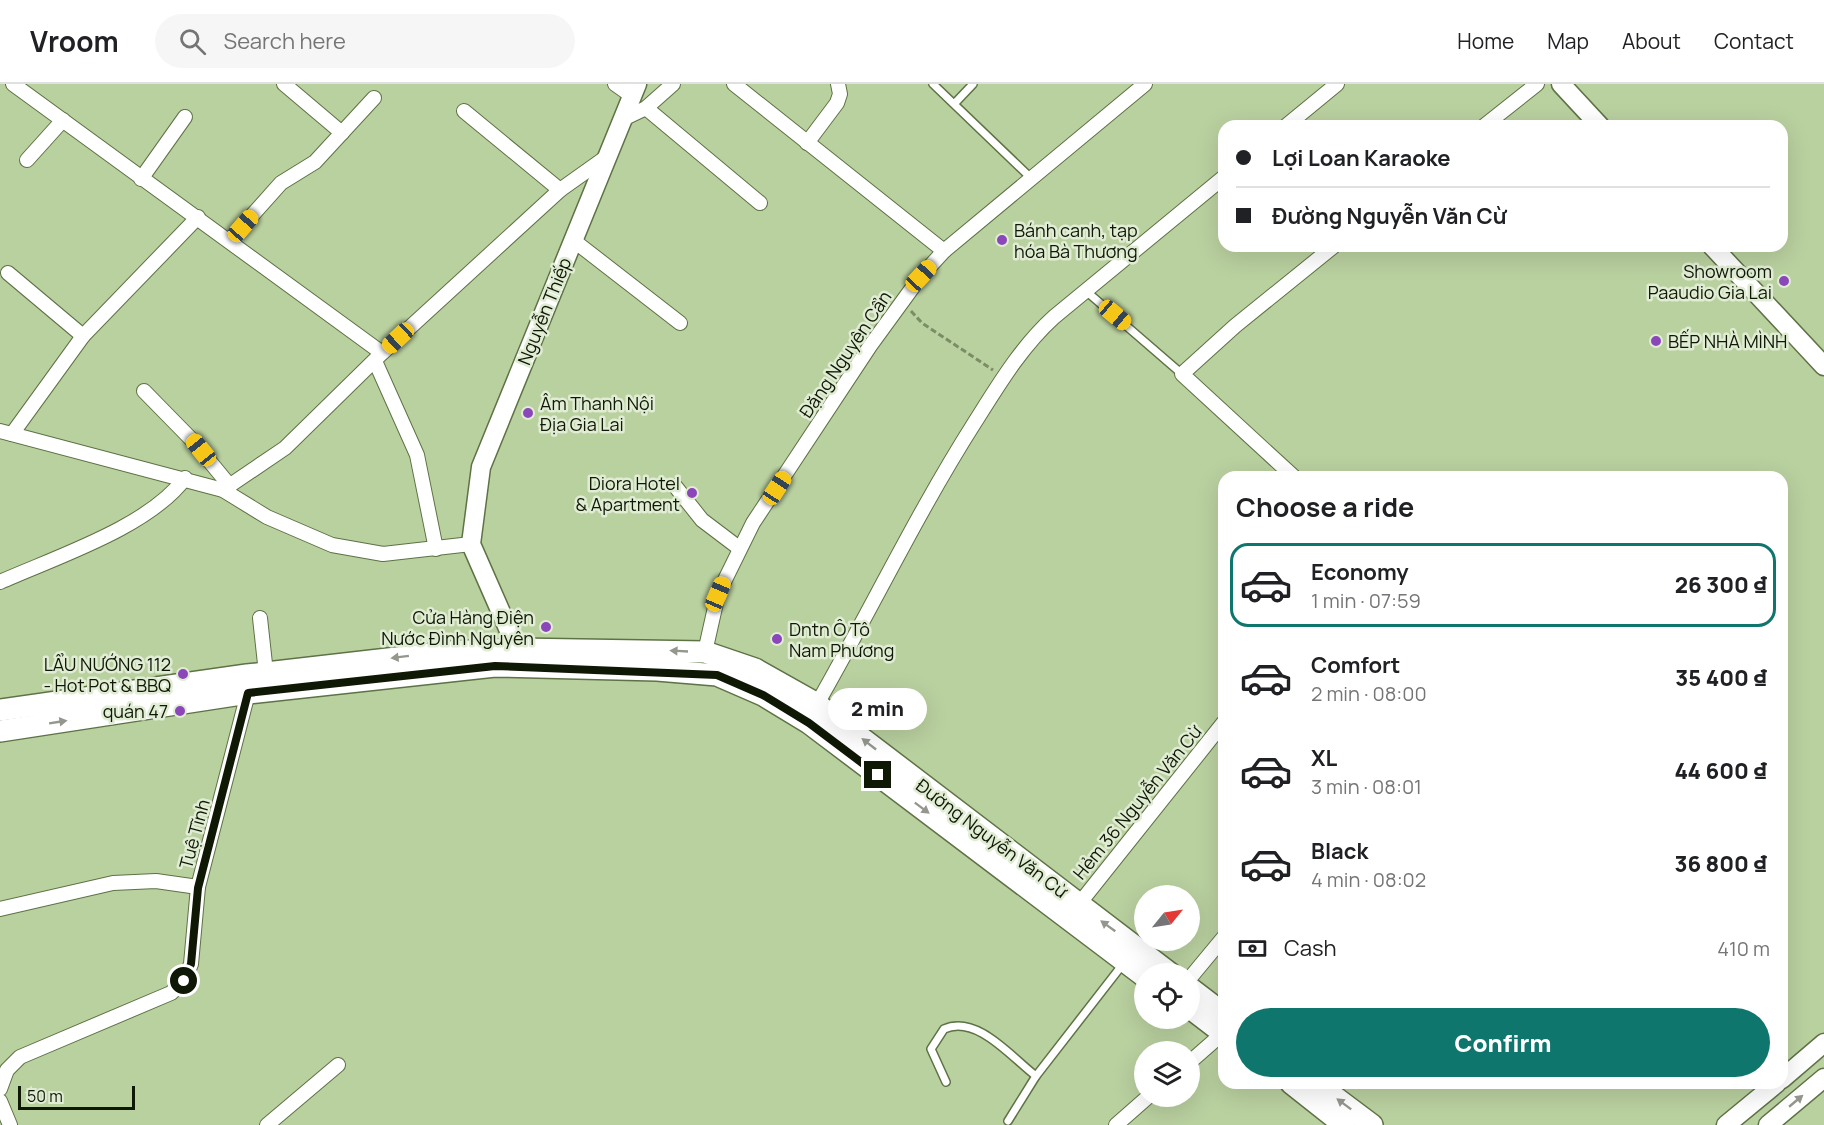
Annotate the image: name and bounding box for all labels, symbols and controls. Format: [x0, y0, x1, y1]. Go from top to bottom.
search box [155, 14, 575, 68]
text: Vroom [30, 22, 119, 60]
icon: search [176, 25, 209, 58]
text: Search here [224, 26, 346, 56]
text: Home [1457, 27, 1514, 55]
text: Map [1547, 27, 1589, 55]
text: About [1622, 27, 1681, 55]
text: Contact [1714, 27, 1794, 55]
text: Lợi Loan Karaoke [1272, 143, 1451, 173]
text: Đường Nguyễn Văn Cừ [1272, 201, 1507, 231]
car [224, 207, 262, 245]
place label: Bánh canh, tạp hóa Bà Thương [1014, 218, 1138, 263]
marker: Bánh canh, tạp hóa Bà Thương [995, 233, 1009, 247]
street label: Nguyễn Thiếp [512, 254, 576, 368]
car [902, 257, 940, 295]
place label: Showroom Paaudio Gia Lai [1648, 259, 1772, 304]
marker: Showroom Paaudio Gia Lai [1777, 274, 1791, 288]
street label: Đặng Nguyên Cẩn [794, 286, 896, 422]
car [1095, 297, 1135, 333]
car [379, 319, 417, 357]
place label: BẾP NHÀ MÌNH [1668, 329, 1787, 353]
marker: BẾP NHÀ MÌNH [1649, 334, 1663, 348]
place label: Âm Thanh Nội Địa Gia Lai [540, 391, 654, 436]
marker: Âm Thanh Nội Địa Gia Lai [521, 406, 535, 420]
car [183, 430, 219, 470]
car [760, 468, 794, 508]
place label: Diora Hotel & Apartment [576, 471, 680, 516]
marker: Diora Hotel & Apartment [685, 486, 699, 500]
text: Choose a ride [1236, 488, 1414, 525]
text: Economy [1311, 557, 1409, 587]
icon: car [1239, 558, 1293, 612]
text: 26 300 ₫ [1675, 570, 1767, 600]
car [703, 574, 733, 614]
text: 1 min · 07:59 [1311, 587, 1421, 614]
place label: Cửa Hàng Điện Nước Đình Nguyên [381, 605, 534, 650]
place label: Dntn Ô Tô Nam Phương [789, 617, 894, 662]
marker: Cửa Hàng Điện Nước Đình Nguyên [539, 620, 553, 634]
marker: Dntn Ô Tô Nam Phương [770, 632, 784, 646]
one-way arrow [669, 646, 688, 655]
text: Comfort [1311, 650, 1400, 680]
icon: car [1239, 651, 1293, 705]
place label: LẨU NƯỚNG 112 - Hot Pot & BBQ [43, 652, 171, 697]
one-way arrow [391, 653, 410, 662]
text: 35 400 ₫ [1675, 663, 1767, 693]
marker: LẨU NƯỚNG 112 - Hot Pot & BBQ [176, 667, 190, 681]
text: 2 min · 08:00 [1311, 680, 1427, 707]
callout: 2 min [828, 688, 928, 730]
text: 2 min [851, 695, 904, 722]
place label: quán 47 [103, 699, 168, 723]
marker: quán 47 [173, 704, 187, 718]
one-way arrow [49, 718, 68, 727]
street label: Hẻm 36 Nguyễn Văn Cừ [1067, 719, 1207, 884]
one-way arrow [861, 737, 877, 750]
text: XL [1311, 743, 1337, 773]
icon: car [1239, 744, 1293, 798]
text: 44 600 ₫ [1674, 756, 1767, 786]
route end [864, 761, 891, 788]
street label: Đường Nguyễn Văn Cừ [911, 773, 1074, 904]
text: 3 min · 08:01 [1311, 773, 1422, 800]
street label: Tuệ Tĩnh [173, 797, 215, 871]
one-way arrow [915, 802, 930, 814]
text: Black [1311, 836, 1368, 866]
icon: car [1239, 837, 1293, 891]
text: 36 800 ₫ [1674, 849, 1767, 879]
text: 4 min · 08:02 [1311, 866, 1426, 893]
north arrow [1134, 885, 1200, 951]
map controls [1134, 885, 1200, 1107]
one-way arrow [1100, 920, 1115, 932]
icon: cash [1236, 932, 1269, 965]
text: Cash [1284, 933, 1337, 963]
text: 410 m [1717, 935, 1770, 962]
button: locate [1134, 963, 1200, 1029]
route start [170, 967, 197, 994]
button: Confirm [1236, 1008, 1770, 1077]
button: layers [1134, 1041, 1200, 1107]
scale bar [18, 1083, 135, 1110]
text: 50 m [27, 1085, 63, 1107]
one-way arrow [1788, 1095, 1804, 1108]
one-way arrow [1337, 1098, 1353, 1110]

